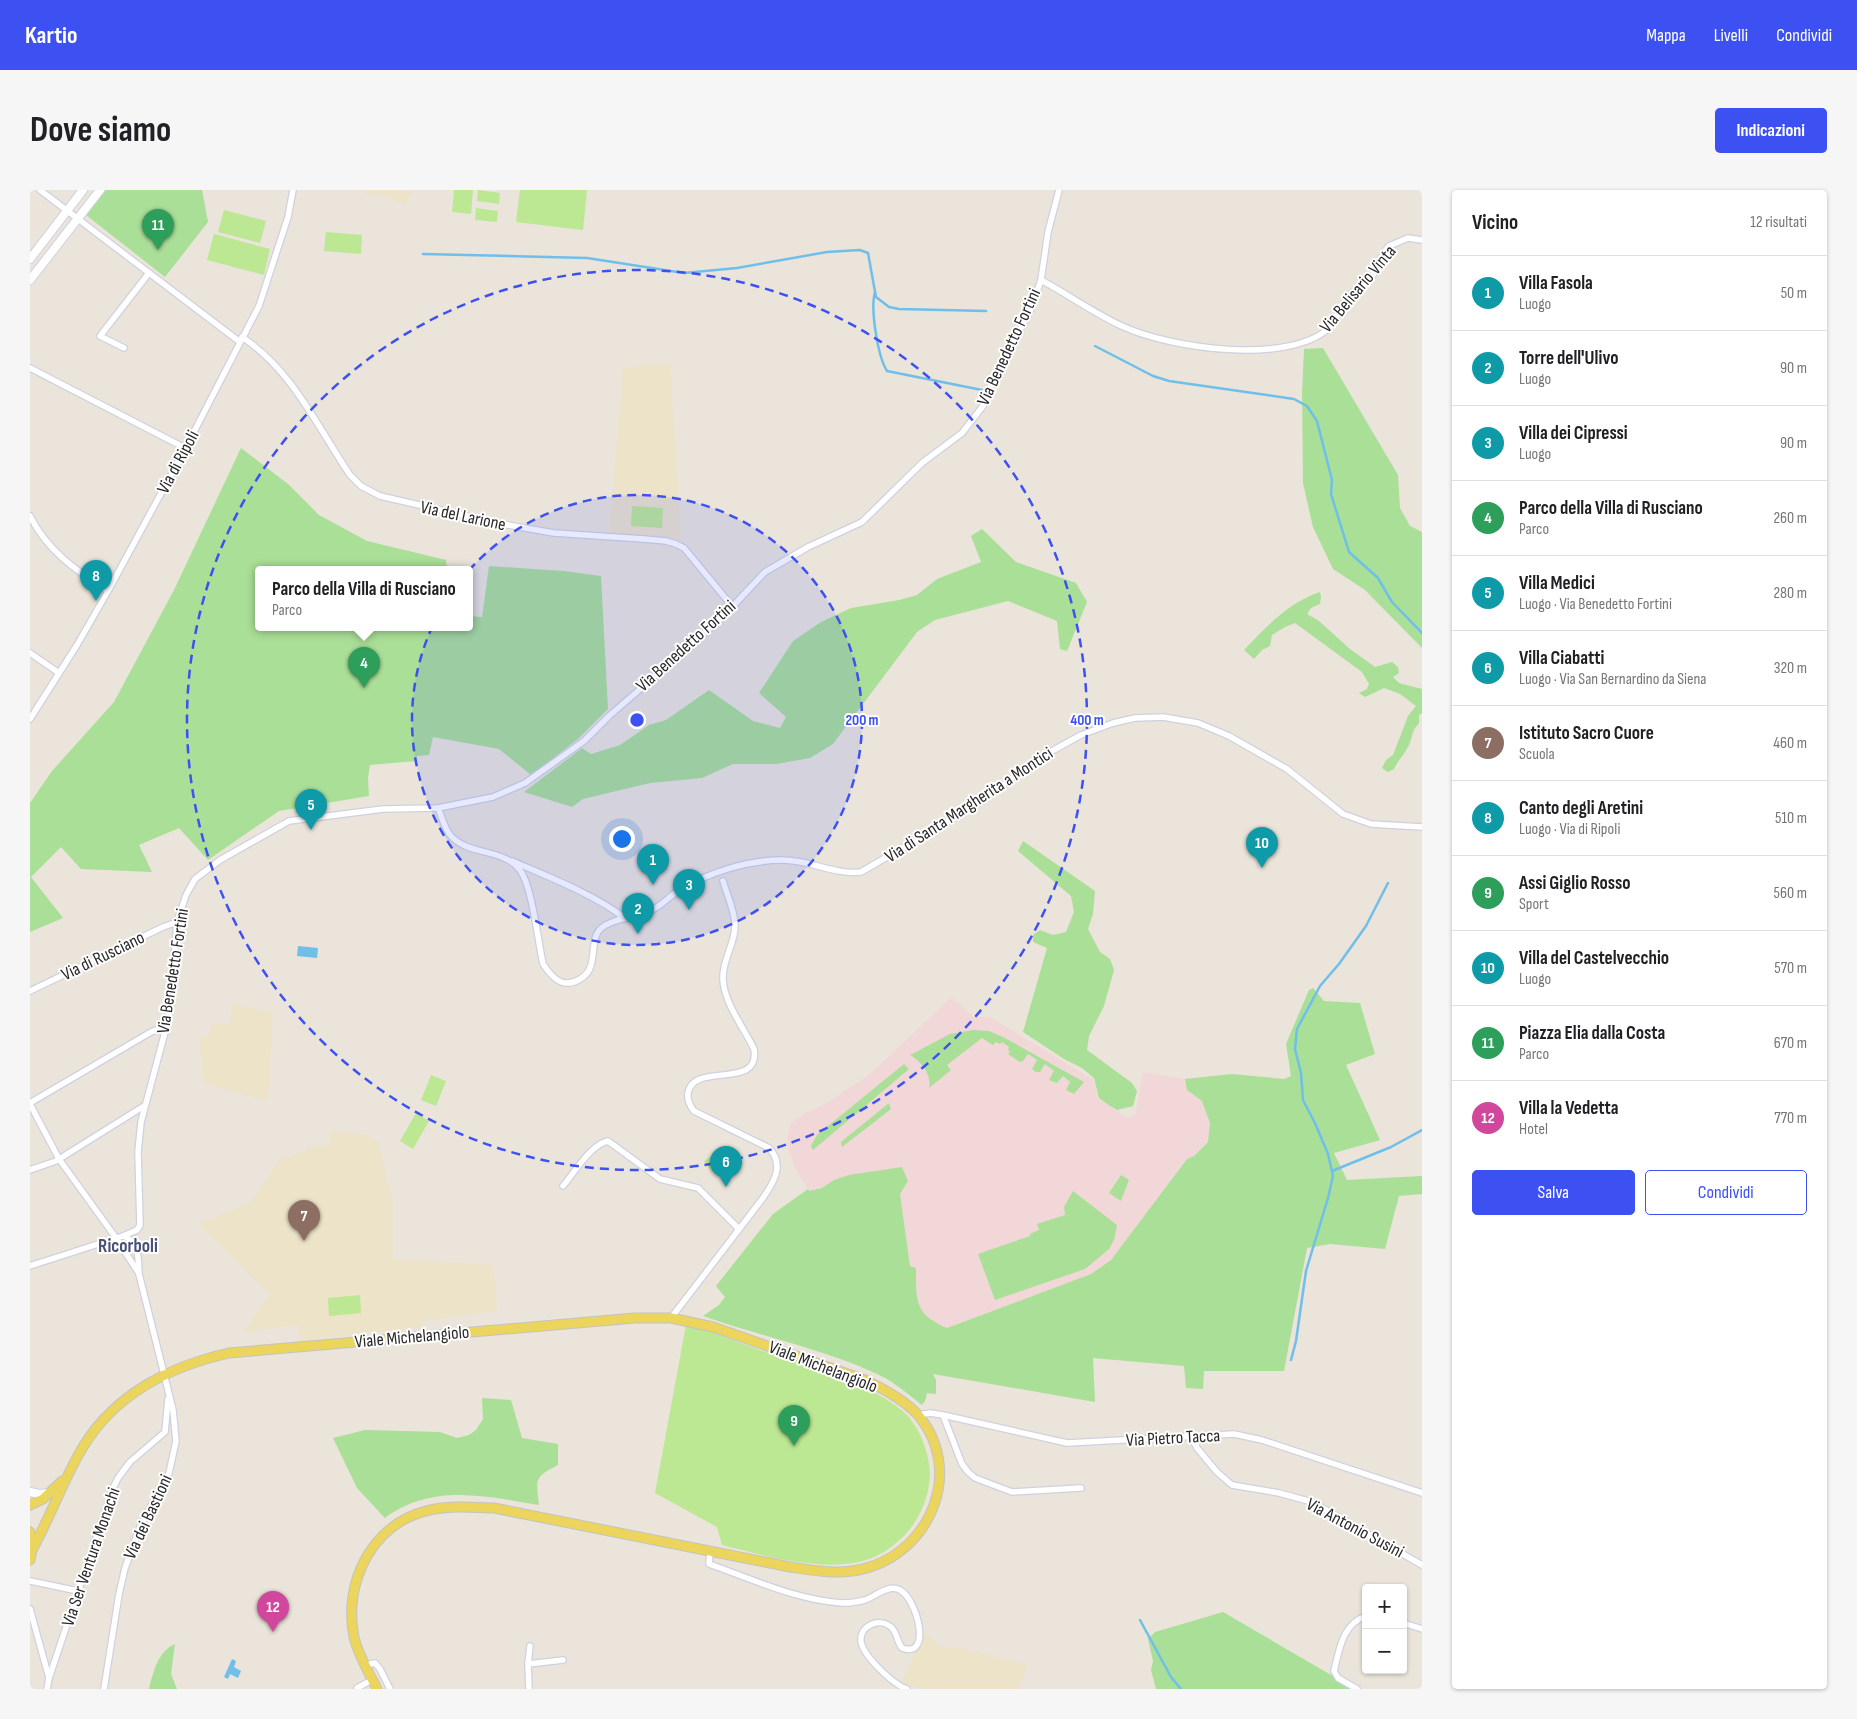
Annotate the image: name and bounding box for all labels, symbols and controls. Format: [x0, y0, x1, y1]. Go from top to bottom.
text: Kartio [25, 21, 77, 50]
text: Mappa [1646, 25, 1686, 46]
text: Livelli [1714, 25, 1748, 46]
text: Condividi [1776, 25, 1832, 46]
button: Indicazioni [1715, 108, 1827, 153]
text: Dove siamo [30, 109, 171, 152]
pin: 11 [142, 209, 174, 250]
text: Vicino [1472, 210, 1518, 235]
text: 12 risultati [1750, 213, 1807, 232]
street label: Via Belisario Vinta [1315, 241, 1401, 337]
text: Villa Fasola [1519, 272, 1593, 295]
text: 1 [1485, 284, 1491, 303]
text: 50 m [1781, 284, 1807, 303]
street label: Via Benedetto Fortini [973, 285, 1045, 409]
text: Luogo [1519, 295, 1551, 314]
text: Torre dell'Ulivo [1519, 347, 1618, 370]
text: 2 [1484, 359, 1492, 378]
text: 90 m [1780, 359, 1807, 378]
text: Luogo [1519, 370, 1551, 389]
text: Villa dei Cipressi [1519, 422, 1628, 445]
street label: Via di Ripoli [153, 427, 203, 497]
text: 3 [1484, 434, 1492, 453]
text: 90 m [1780, 434, 1807, 453]
text: Luogo [1519, 445, 1551, 464]
street label: Via del Larione [418, 497, 508, 535]
text: Parco della Villa di Rusciano [1519, 497, 1703, 520]
text: 4 [1484, 509, 1492, 528]
text: 260 m [1773, 509, 1807, 528]
text: Parco [1519, 520, 1549, 539]
pin: 8 [80, 560, 112, 601]
popup [255, 566, 473, 631]
text: Villa Medici [1519, 572, 1595, 595]
text: Parco della Villa di Rusciano [272, 578, 456, 601]
text: 5 [1484, 584, 1492, 603]
text: 280 m [1773, 584, 1807, 603]
text: Luogo · Via Benedetto Fortini [1519, 595, 1672, 614]
street label: Via Benedetto Fortini [632, 596, 740, 696]
text: Parco [272, 601, 302, 620]
pin: 4 [348, 647, 380, 688]
text: Villa Ciabatti [1519, 647, 1604, 670]
text: 6 [1484, 659, 1492, 678]
text: 320 m [1774, 659, 1807, 678]
text: Luogo · Via San Bernardino da Siena [1519, 670, 1707, 689]
centre of rings [628, 711, 646, 729]
text: 200 m [845, 711, 879, 730]
text: 400 m [1070, 711, 1104, 730]
text: Istituto Sacro Cuore [1519, 722, 1654, 745]
text: 7 [1485, 734, 1491, 753]
text: 460 m [1773, 734, 1807, 753]
street label: Via di Santa Margherita a Montici [881, 743, 1057, 867]
text: Scuola [1519, 745, 1555, 764]
pin: 5 [295, 789, 327, 830]
text: Canto degli Aretini [1519, 797, 1643, 820]
text: 8 [1484, 809, 1492, 828]
text: 510 m [1775, 809, 1807, 828]
text: Luogo · Via di Ripoli [1519, 820, 1620, 839]
your location [609, 826, 635, 852]
pin: 10 [1246, 827, 1278, 868]
pin: 1 [637, 844, 669, 885]
pin: 3 [673, 869, 705, 910]
text: Assi Giglio Rosso [1519, 872, 1631, 895]
text: 9 [1484, 884, 1492, 903]
text: 560 m [1774, 884, 1807, 903]
pin: 2 [622, 893, 654, 934]
text: Sport [1519, 895, 1549, 914]
street label: Via Benedetto Fortini [153, 907, 193, 1035]
street label: Via di Rusciano [58, 927, 148, 985]
text: Villa del Castelvecchio [1519, 947, 1669, 970]
text: 10 [1481, 959, 1495, 978]
text: 570 m [1774, 959, 1807, 978]
text: Luogo [1519, 970, 1551, 989]
text: Piazza Elia dalla Costa [1519, 1022, 1665, 1045]
text: 11 [1482, 1034, 1494, 1053]
text: 670 m [1774, 1034, 1807, 1053]
text: Parco [1519, 1045, 1549, 1064]
text: Villa la Vedetta [1519, 1097, 1619, 1120]
text: 12 [1481, 1109, 1495, 1128]
text: 770 m [1774, 1109, 1807, 1128]
text: Hotel [1519, 1120, 1548, 1139]
pin: 6 [710, 1146, 742, 1187]
button: Salva [1472, 1170, 1635, 1215]
button: Condividi [1645, 1170, 1807, 1215]
pin: 7 [288, 1200, 320, 1241]
district label: Ricorboli [98, 1235, 158, 1258]
street label: Viale Michelangiolo [354, 1322, 470, 1352]
street label: Viale Michelangiolo [766, 1337, 880, 1397]
pin: 9 [778, 1405, 810, 1446]
street label: Via Pietro Tacca [1125, 1425, 1221, 1451]
street label: Via dei Bastioni [119, 1471, 177, 1563]
street label: Via Ser Ventura Monachi [57, 1485, 125, 1629]
street label: Via Antonio Susini [1303, 1494, 1407, 1562]
map controls [1362, 1584, 1407, 1674]
button: + [1362, 1584, 1407, 1629]
pin: 12 [257, 1591, 289, 1632]
button: − [1362, 1629, 1407, 1674]

